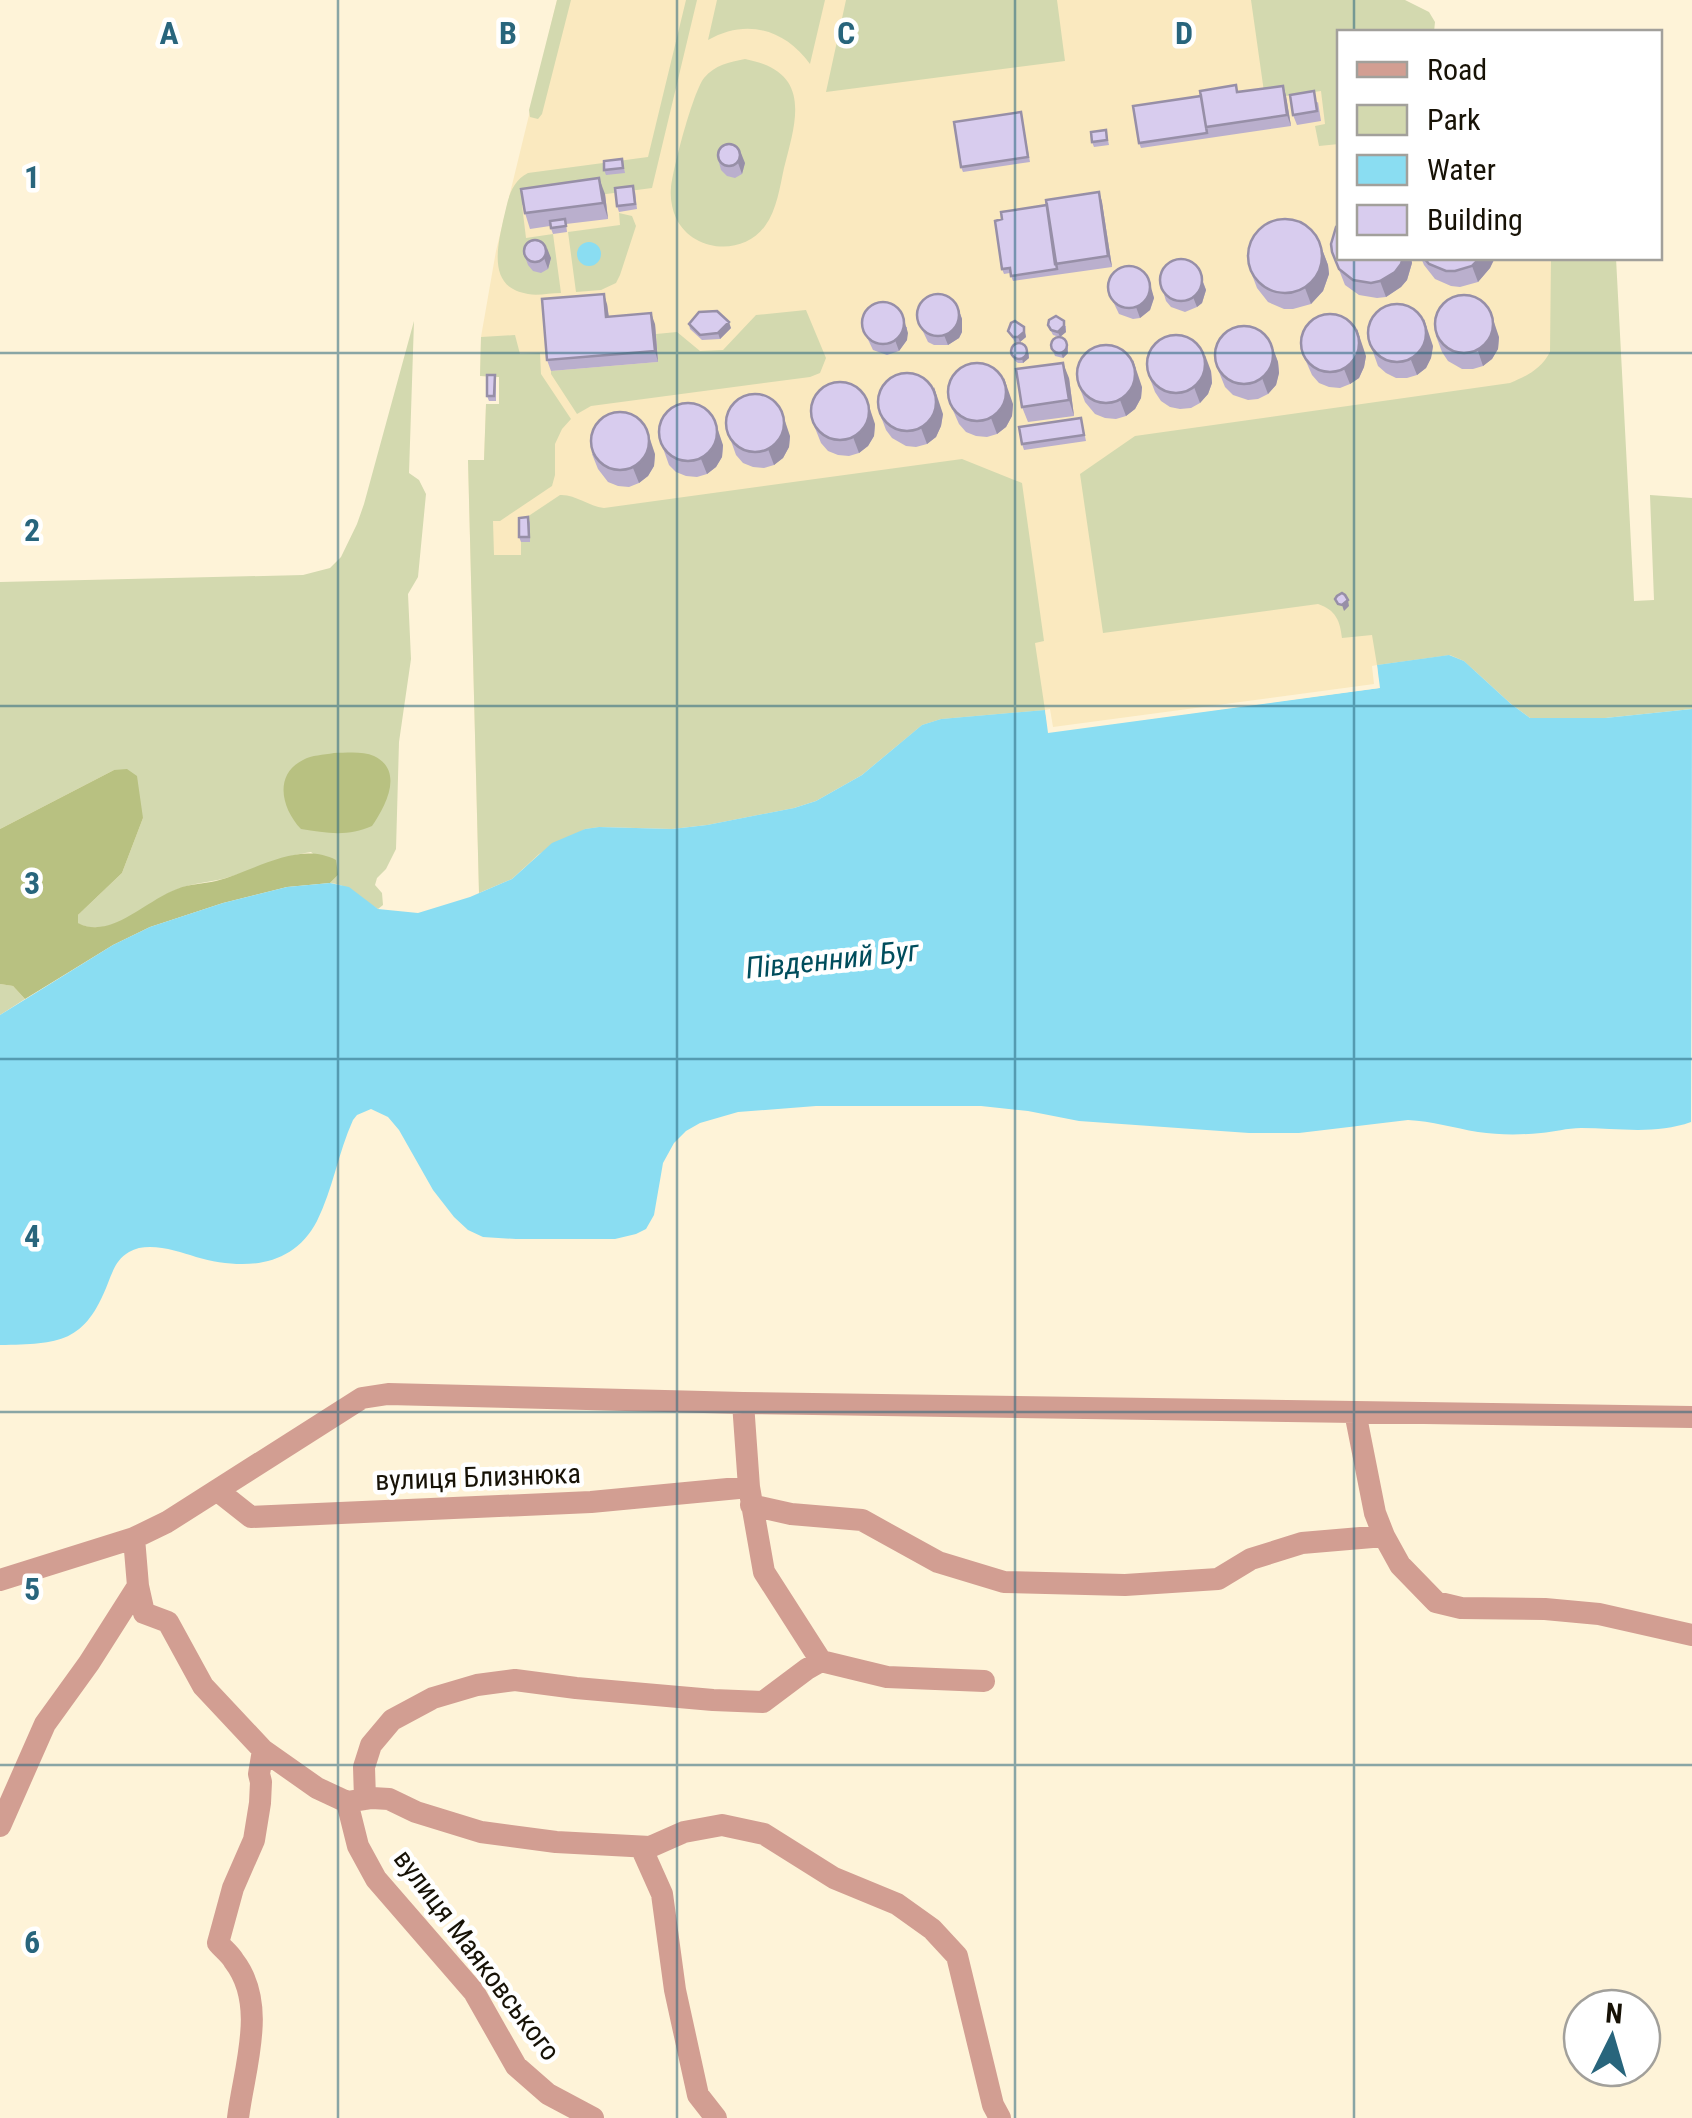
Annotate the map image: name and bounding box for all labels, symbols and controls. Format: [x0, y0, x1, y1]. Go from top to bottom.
text: A [159, 14, 179, 52]
text: B [499, 14, 517, 52]
text: C [837, 14, 855, 52]
text: D [1175, 14, 1193, 52]
legend [1337, 30, 1662, 260]
text: Road [1427, 52, 1487, 87]
text: Park [1427, 102, 1481, 137]
text: Water [1427, 152, 1496, 187]
text: 1 [24, 158, 40, 196]
text: Building [1427, 202, 1523, 237]
text: 2 [24, 511, 40, 549]
text: 3 [24, 864, 40, 902]
water label: Південний Буг [744, 932, 921, 985]
text: 4 [24, 1217, 40, 1255]
street label: вулиця Близнюка [375, 1457, 581, 1497]
text: 5 [24, 1570, 40, 1608]
street label: вулиця Маяковського [387, 1843, 567, 2067]
text: 6 [24, 1923, 40, 1961]
north arrow [1562, 1988, 1662, 2088]
text: N [1604, 1996, 1624, 2031]

